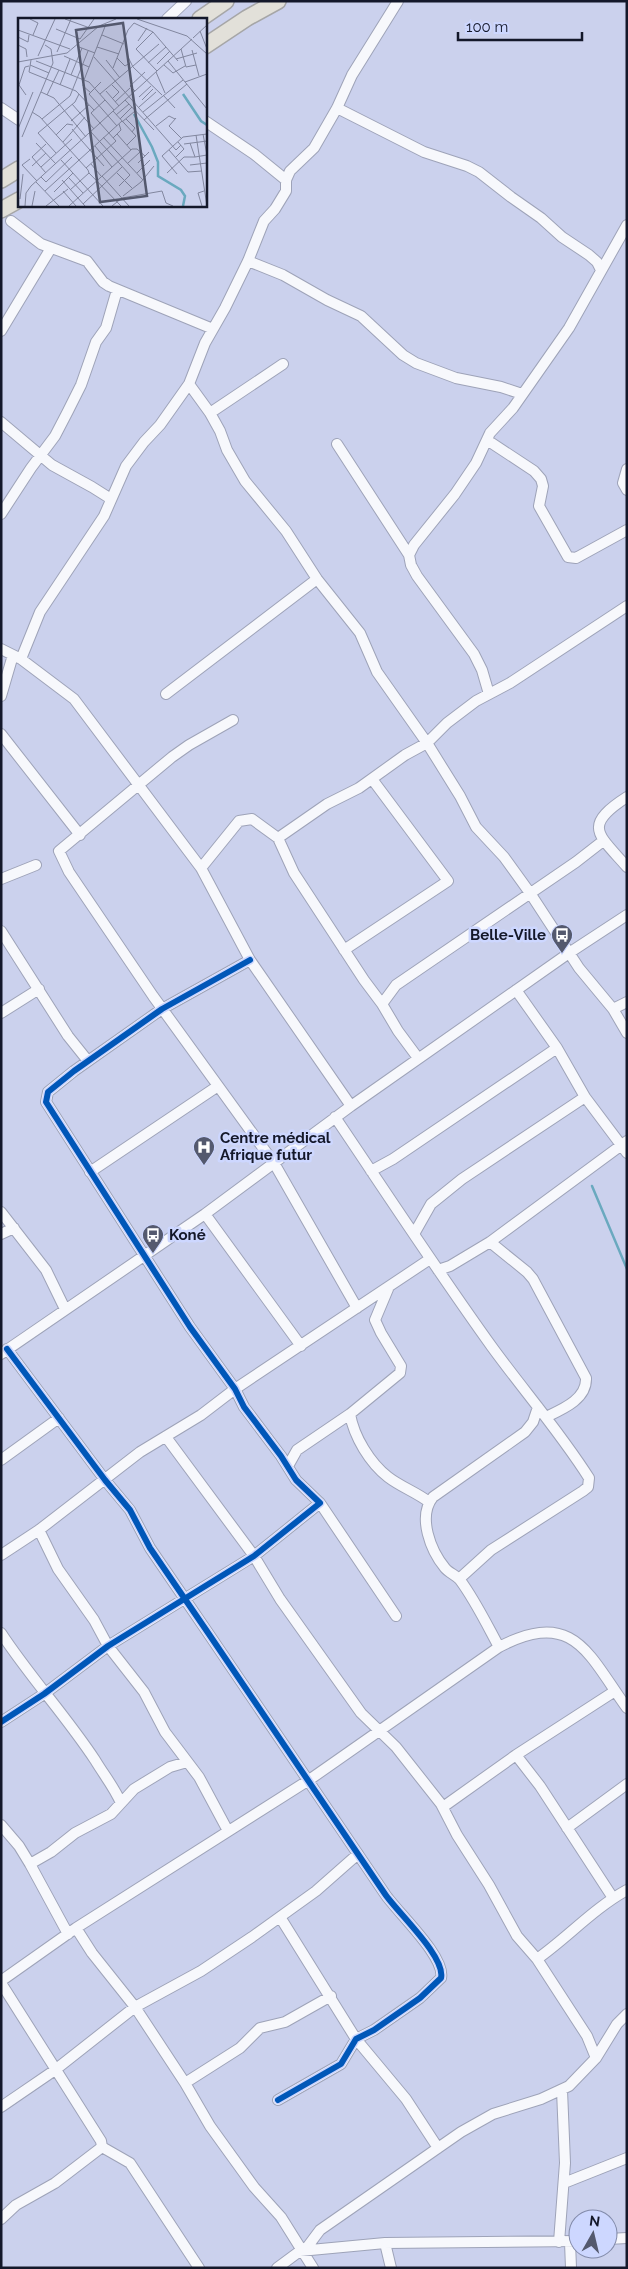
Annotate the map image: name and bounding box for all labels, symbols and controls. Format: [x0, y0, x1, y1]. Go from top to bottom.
scale bar [458, 10, 582, 42]
inset map [18, 18, 206, 206]
text: 100 m [466, 18, 508, 36]
bus stop icon: Belle-Ville [550, 923, 574, 954]
place label: Belle-Ville [470, 926, 546, 944]
place label: Centre médical Afrique futur [220, 1129, 331, 1164]
hospital icon: Centre médical Afrique futur [192, 1135, 216, 1166]
bus stop icon: Koné [141, 1223, 165, 1254]
place label: Koné [169, 1226, 206, 1244]
north arrow [568, 2209, 618, 2259]
text: N [588, 2212, 601, 2230]

